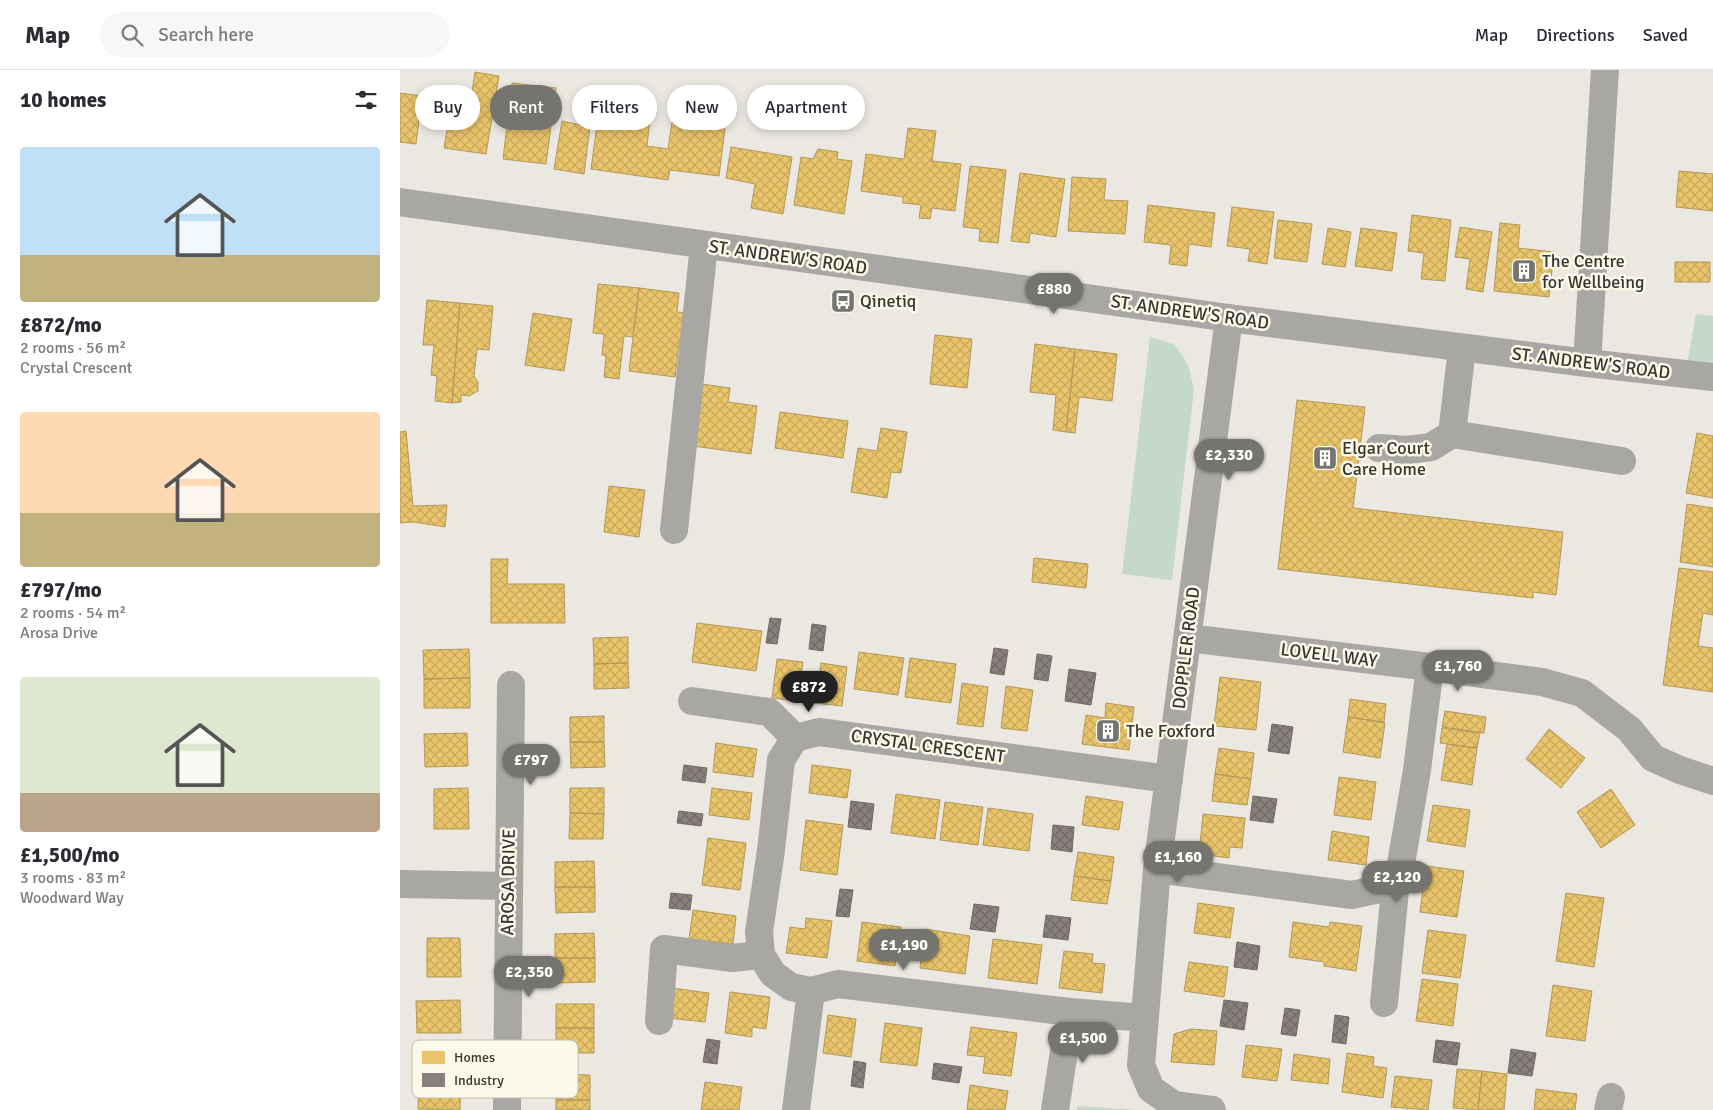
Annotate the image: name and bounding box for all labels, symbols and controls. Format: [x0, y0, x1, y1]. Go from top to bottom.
search box [100, 12, 450, 57]
text: Map [25, 20, 70, 50]
icon: search [118, 21, 146, 49]
text: Search here [158, 23, 254, 47]
text: Map [1475, 24, 1508, 46]
text: Directions [1536, 24, 1615, 46]
text: Saved [1643, 24, 1688, 46]
chip: Buy [415, 85, 480, 130]
chip: Rent [490, 85, 562, 130]
chip: Filters [572, 85, 657, 130]
chip: New [667, 85, 737, 130]
chip: Apartment [747, 85, 865, 130]
icon: filters [352, 86, 380, 114]
text: 10 homes [20, 87, 106, 113]
icon: home [155, 180, 245, 270]
street label: ST. ANDREW'S ROAD [708, 235, 868, 279]
place label: The Centre for Wellbeing [1542, 250, 1645, 293]
building icon: The Centre for Wellbeing [1511, 258, 1537, 284]
pin: £880 [1024, 272, 1084, 315]
text: £880 [1037, 279, 1071, 299]
bus stop icon: Qinetiq [830, 288, 856, 314]
place label: Qinetiq [860, 290, 916, 312]
street label: ST. ANDREW'S ROAD [1110, 290, 1270, 334]
text: £872/mo [20, 312, 102, 338]
text: 2 rooms · 56 m² [20, 338, 126, 358]
street label: ST. ANDREW'S ROAD [1511, 342, 1671, 384]
text: Crystal Crescent [20, 358, 132, 378]
place label: Elgar Court Care Home [1342, 437, 1430, 480]
pin: £2,330 [1188, 438, 1270, 481]
icon: home [155, 445, 245, 535]
text: £2,330 [1205, 445, 1253, 465]
building icon: Elgar Court Care Home [1312, 445, 1338, 471]
text: £797/mo [20, 577, 102, 603]
street label: DOPPLER ROAD [1168, 586, 1204, 710]
text: 2 rooms · 54 m² [20, 603, 126, 623]
text: Arosa Drive [20, 623, 98, 643]
street label: LOVELL WAY [1279, 638, 1379, 672]
pin: £1,760 [1417, 650, 1499, 692]
text: £1,760 [1434, 656, 1482, 676]
pin: £872 [779, 670, 839, 713]
text: £872 [792, 677, 826, 697]
icon: home [155, 710, 245, 800]
building icon: The Foxford [1095, 718, 1121, 744]
place label: The Foxford [1126, 720, 1215, 742]
street label: CRYSTAL CRESCENT [850, 724, 1007, 768]
pin: £797 [501, 744, 561, 786]
text: £797 [514, 750, 548, 770]
street label: AROSA DRIVE [496, 828, 520, 936]
pin: £1,160 [1137, 840, 1219, 883]
text: £1,500/mo [20, 842, 119, 868]
text: £1,160 [1154, 847, 1202, 867]
pin: £2,120 [1356, 860, 1438, 903]
text: £2,120 [1373, 867, 1421, 887]
text: 3 rooms · 83 m² [20, 868, 126, 888]
text: Woodward Way [20, 888, 124, 908]
pin: £1,190 [863, 928, 945, 971]
text: £1,190 [880, 935, 928, 955]
pin: £2,350 [488, 956, 570, 998]
text: £2,350 [505, 962, 553, 982]
pin: £1,500 [1042, 1022, 1124, 1064]
text: £1,500 [1059, 1028, 1107, 1048]
legend [412, 1040, 578, 1098]
text: Homes [454, 1049, 495, 1066]
text: Industry [454, 1072, 504, 1089]

